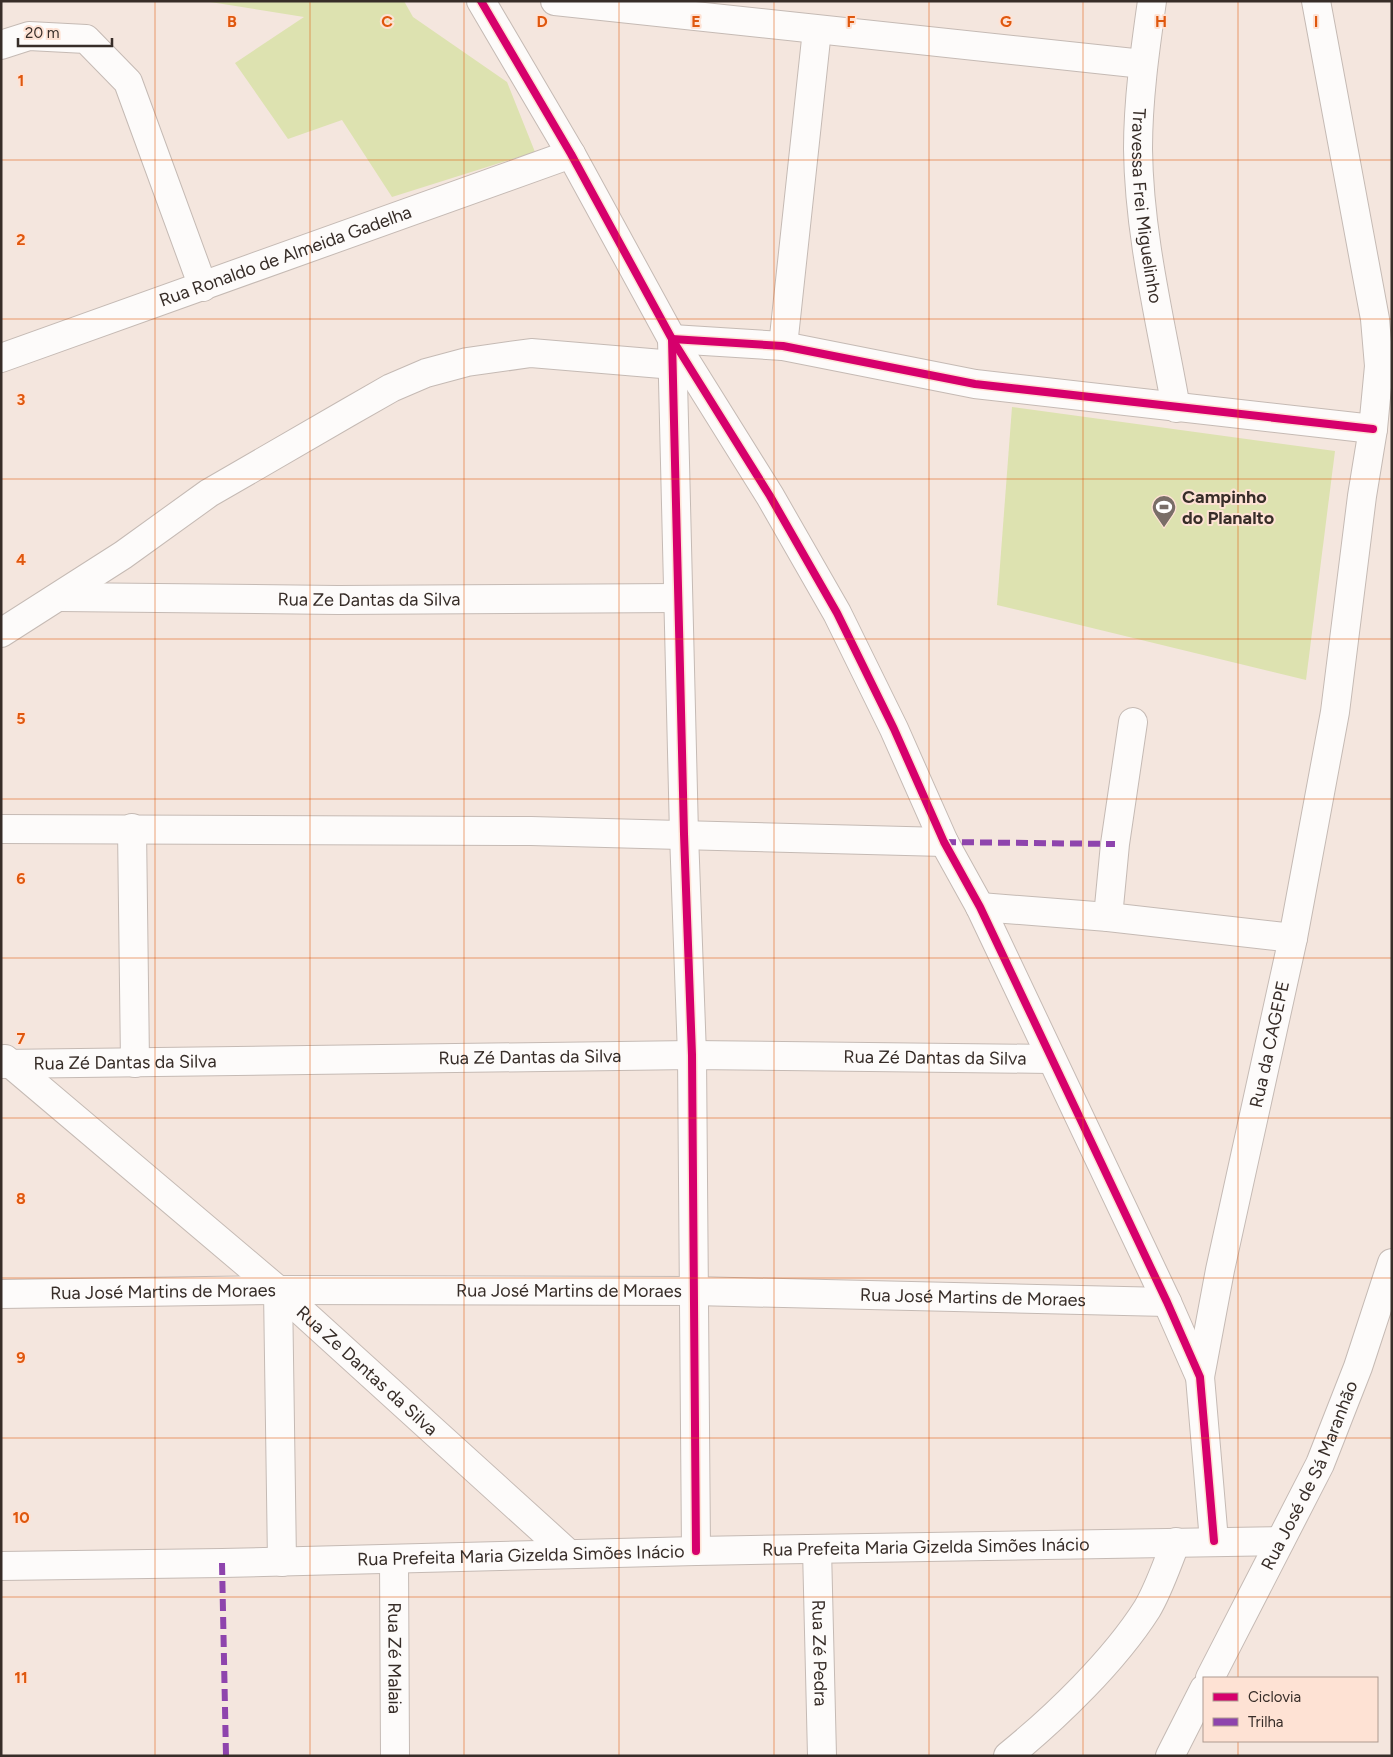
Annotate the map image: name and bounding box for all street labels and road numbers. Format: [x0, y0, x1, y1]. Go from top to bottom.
street label: Travessa Frei Miguelinho [1127, 107, 1167, 305]
street label: Rua Ronaldo de Almeida Gadelha [156, 201, 414, 311]
street label: Rua Ze Dantas da Silva [277, 588, 461, 611]
street label: Rua da CAGEPE [1245, 979, 1294, 1110]
street label: Rua Zé Dantas da Silva [438, 1045, 622, 1069]
street label: Rua Zé Dantas da Silva [843, 1046, 1027, 1070]
street label: Rua Zé Dantas da Silva [33, 1050, 217, 1075]
street label: Rua José Martins de Moraes [50, 1279, 276, 1304]
street label: Rua José Martins de Moraes [456, 1279, 682, 1302]
street label: Rua José Martins de Moraes [860, 1284, 1086, 1311]
street label: Rua Ze Dantas da Silva [292, 1301, 442, 1441]
street label: Rua José de Sá Maranhão [1256, 1378, 1363, 1574]
street label: Rua Prefeita Maria Gizelda Simões Inácio [762, 1533, 1090, 1561]
street label: Rua Prefeita Maria Gizelda Simões Inácio [357, 1540, 685, 1571]
street label: Rua Zé Pedra [807, 1599, 832, 1707]
street label: Rua Zé Malaia [383, 1602, 406, 1714]

